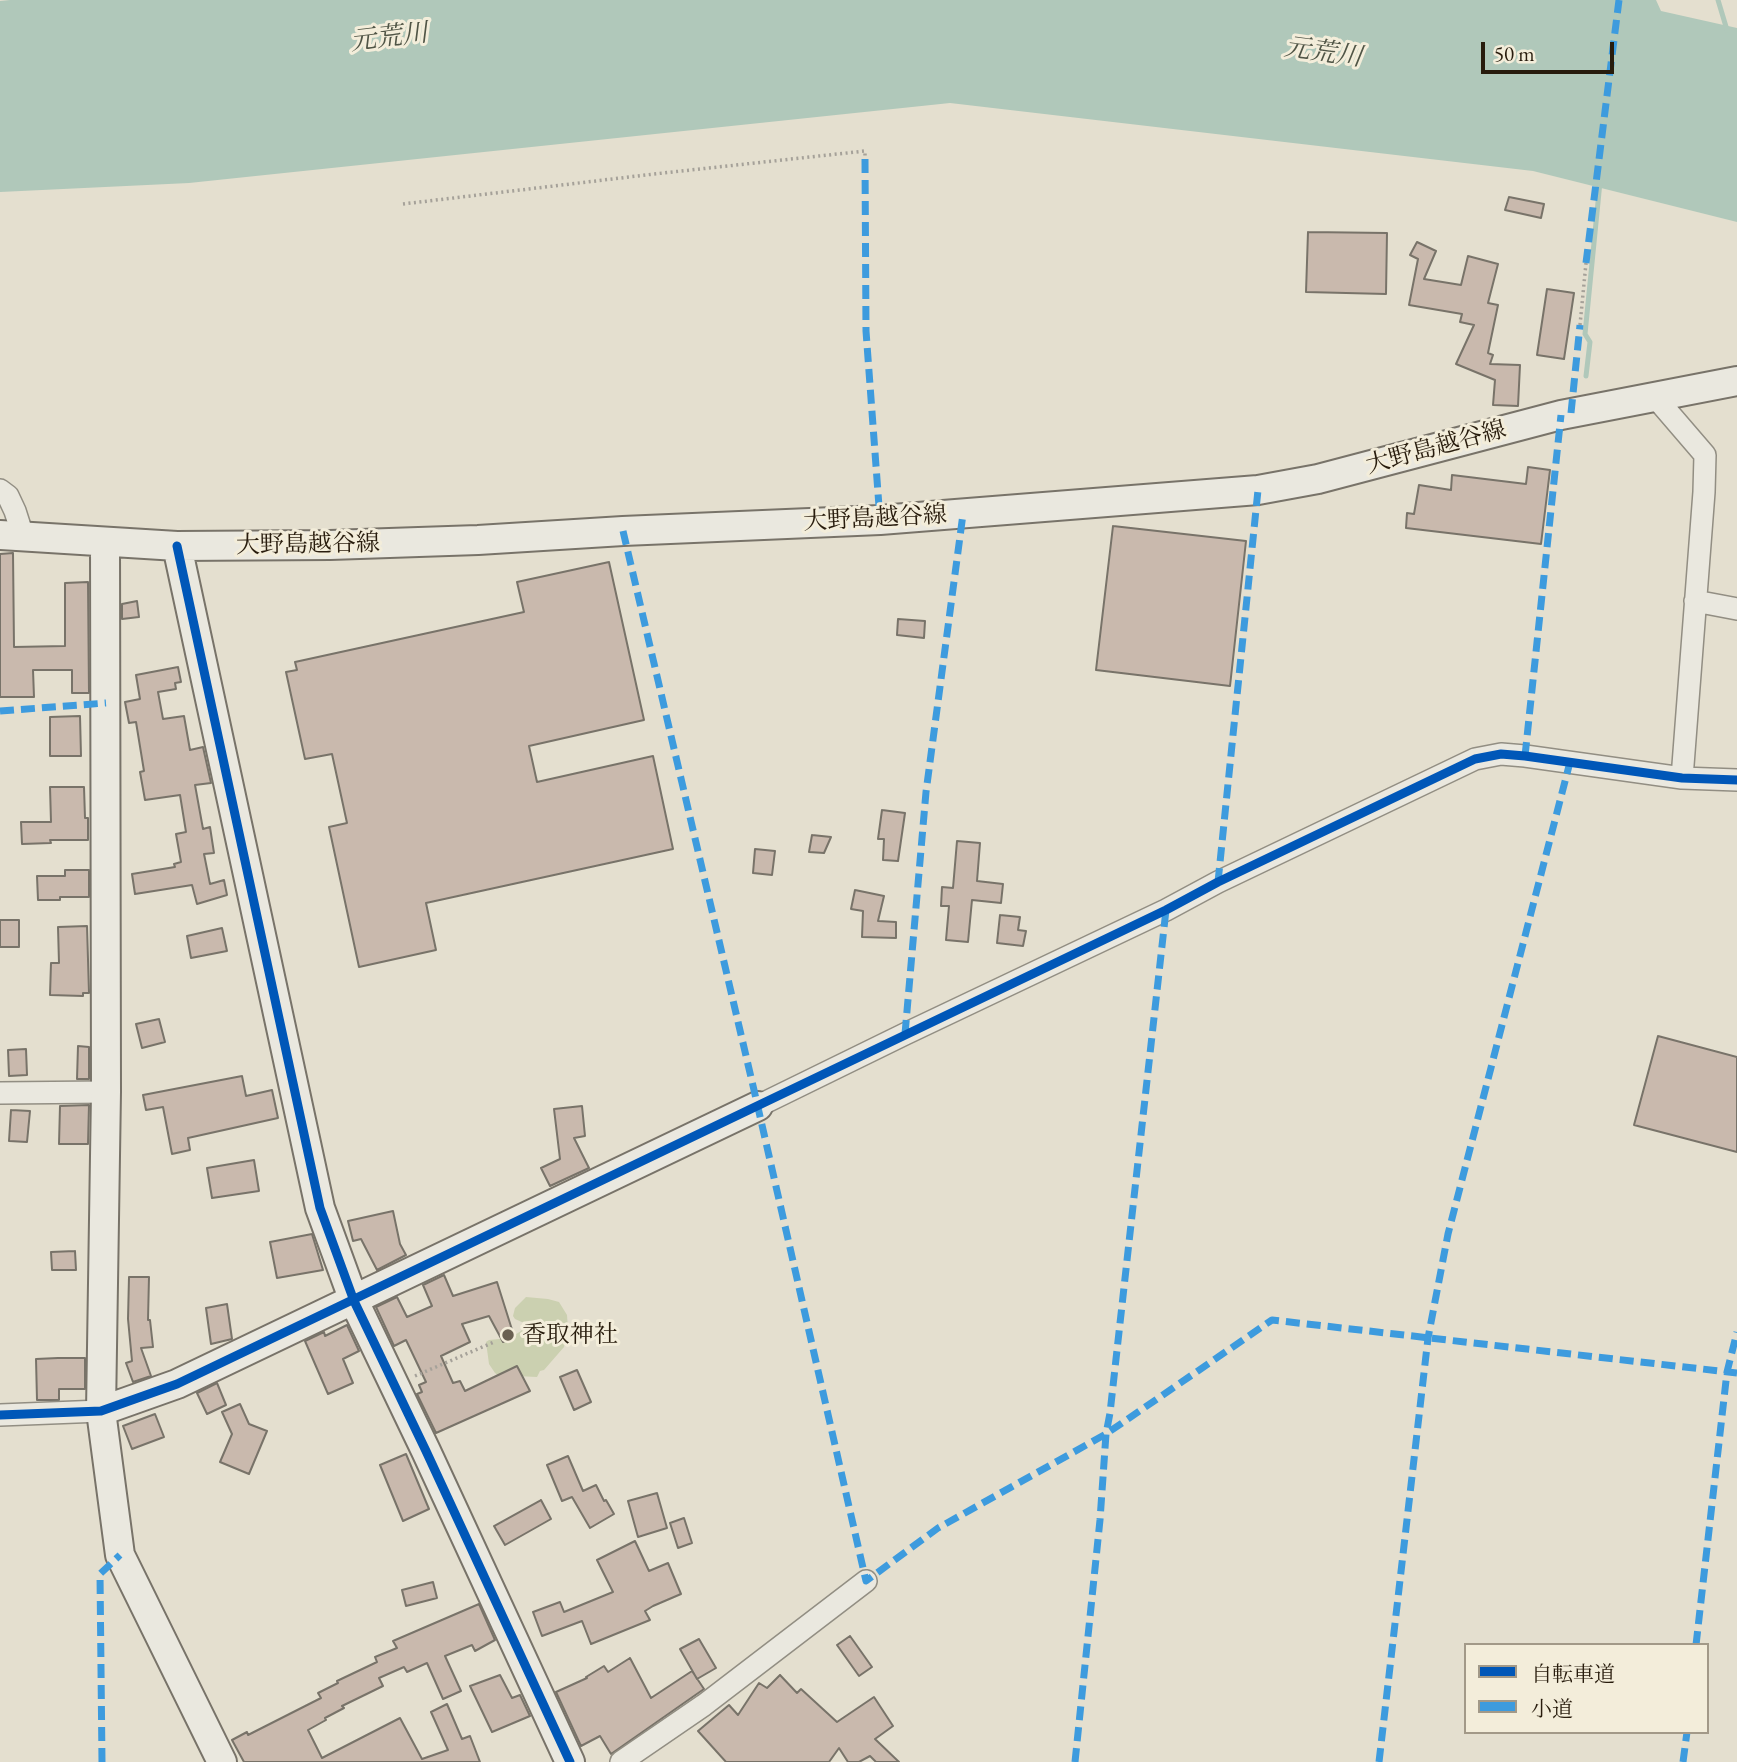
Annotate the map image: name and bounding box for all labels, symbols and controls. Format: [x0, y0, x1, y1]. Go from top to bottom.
water label: 元荒川 [348, 18, 430, 58]
scale bar [1485, 28, 1618, 72]
water label: 元荒川 [1282, 32, 1364, 74]
text: 50 m [1494, 40, 1535, 67]
street label: 大野島越谷線 [1363, 415, 1509, 481]
street label: 大野島越谷線 [802, 501, 948, 537]
street label: 大野島越谷線 [236, 529, 380, 561]
place label: 香取神社 [522, 1321, 618, 1349]
marker: 香取神社 [500, 1327, 516, 1343]
legend [1464, 1643, 1709, 1734]
text: 自転車道 [1531, 1660, 1615, 1687]
text: 小道 [1531, 1695, 1573, 1722]

